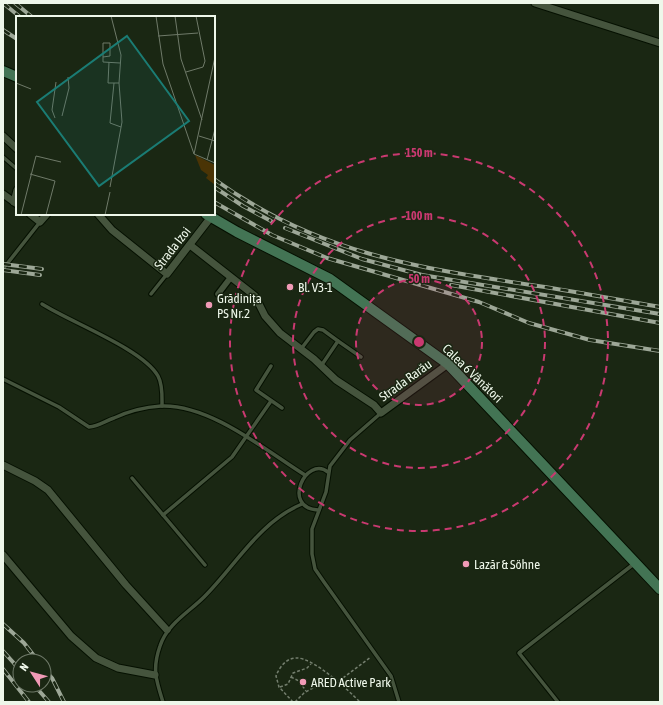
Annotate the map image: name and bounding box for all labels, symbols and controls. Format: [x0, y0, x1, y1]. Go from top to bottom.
inset map [16, 16, 215, 215]
text: 150 m [405, 146, 433, 160]
text: 100 m [405, 209, 433, 223]
street label: Strada Izoi [151, 224, 194, 273]
text: 50 m [408, 272, 430, 286]
place label: Bl. V3-1 [298, 280, 333, 295]
marker: Bl. V3-1 [285, 282, 295, 292]
place label: Grădinița PS Nr.2 [217, 291, 262, 321]
marker: Grădinița PS Nr.2 [204, 300, 214, 310]
centre of rings [412, 335, 426, 349]
street label: Calea 6 Vânători [439, 341, 506, 406]
street label: Strada Rarău [376, 356, 434, 404]
place label: Lazăr & Söhne [474, 557, 540, 572]
marker: Lazăr & Söhne [461, 559, 471, 569]
north arrow [12, 653, 52, 693]
text: N [17, 661, 31, 673]
place label: ARED Active Park [311, 675, 391, 690]
marker: ARED Active Park [298, 677, 308, 687]

